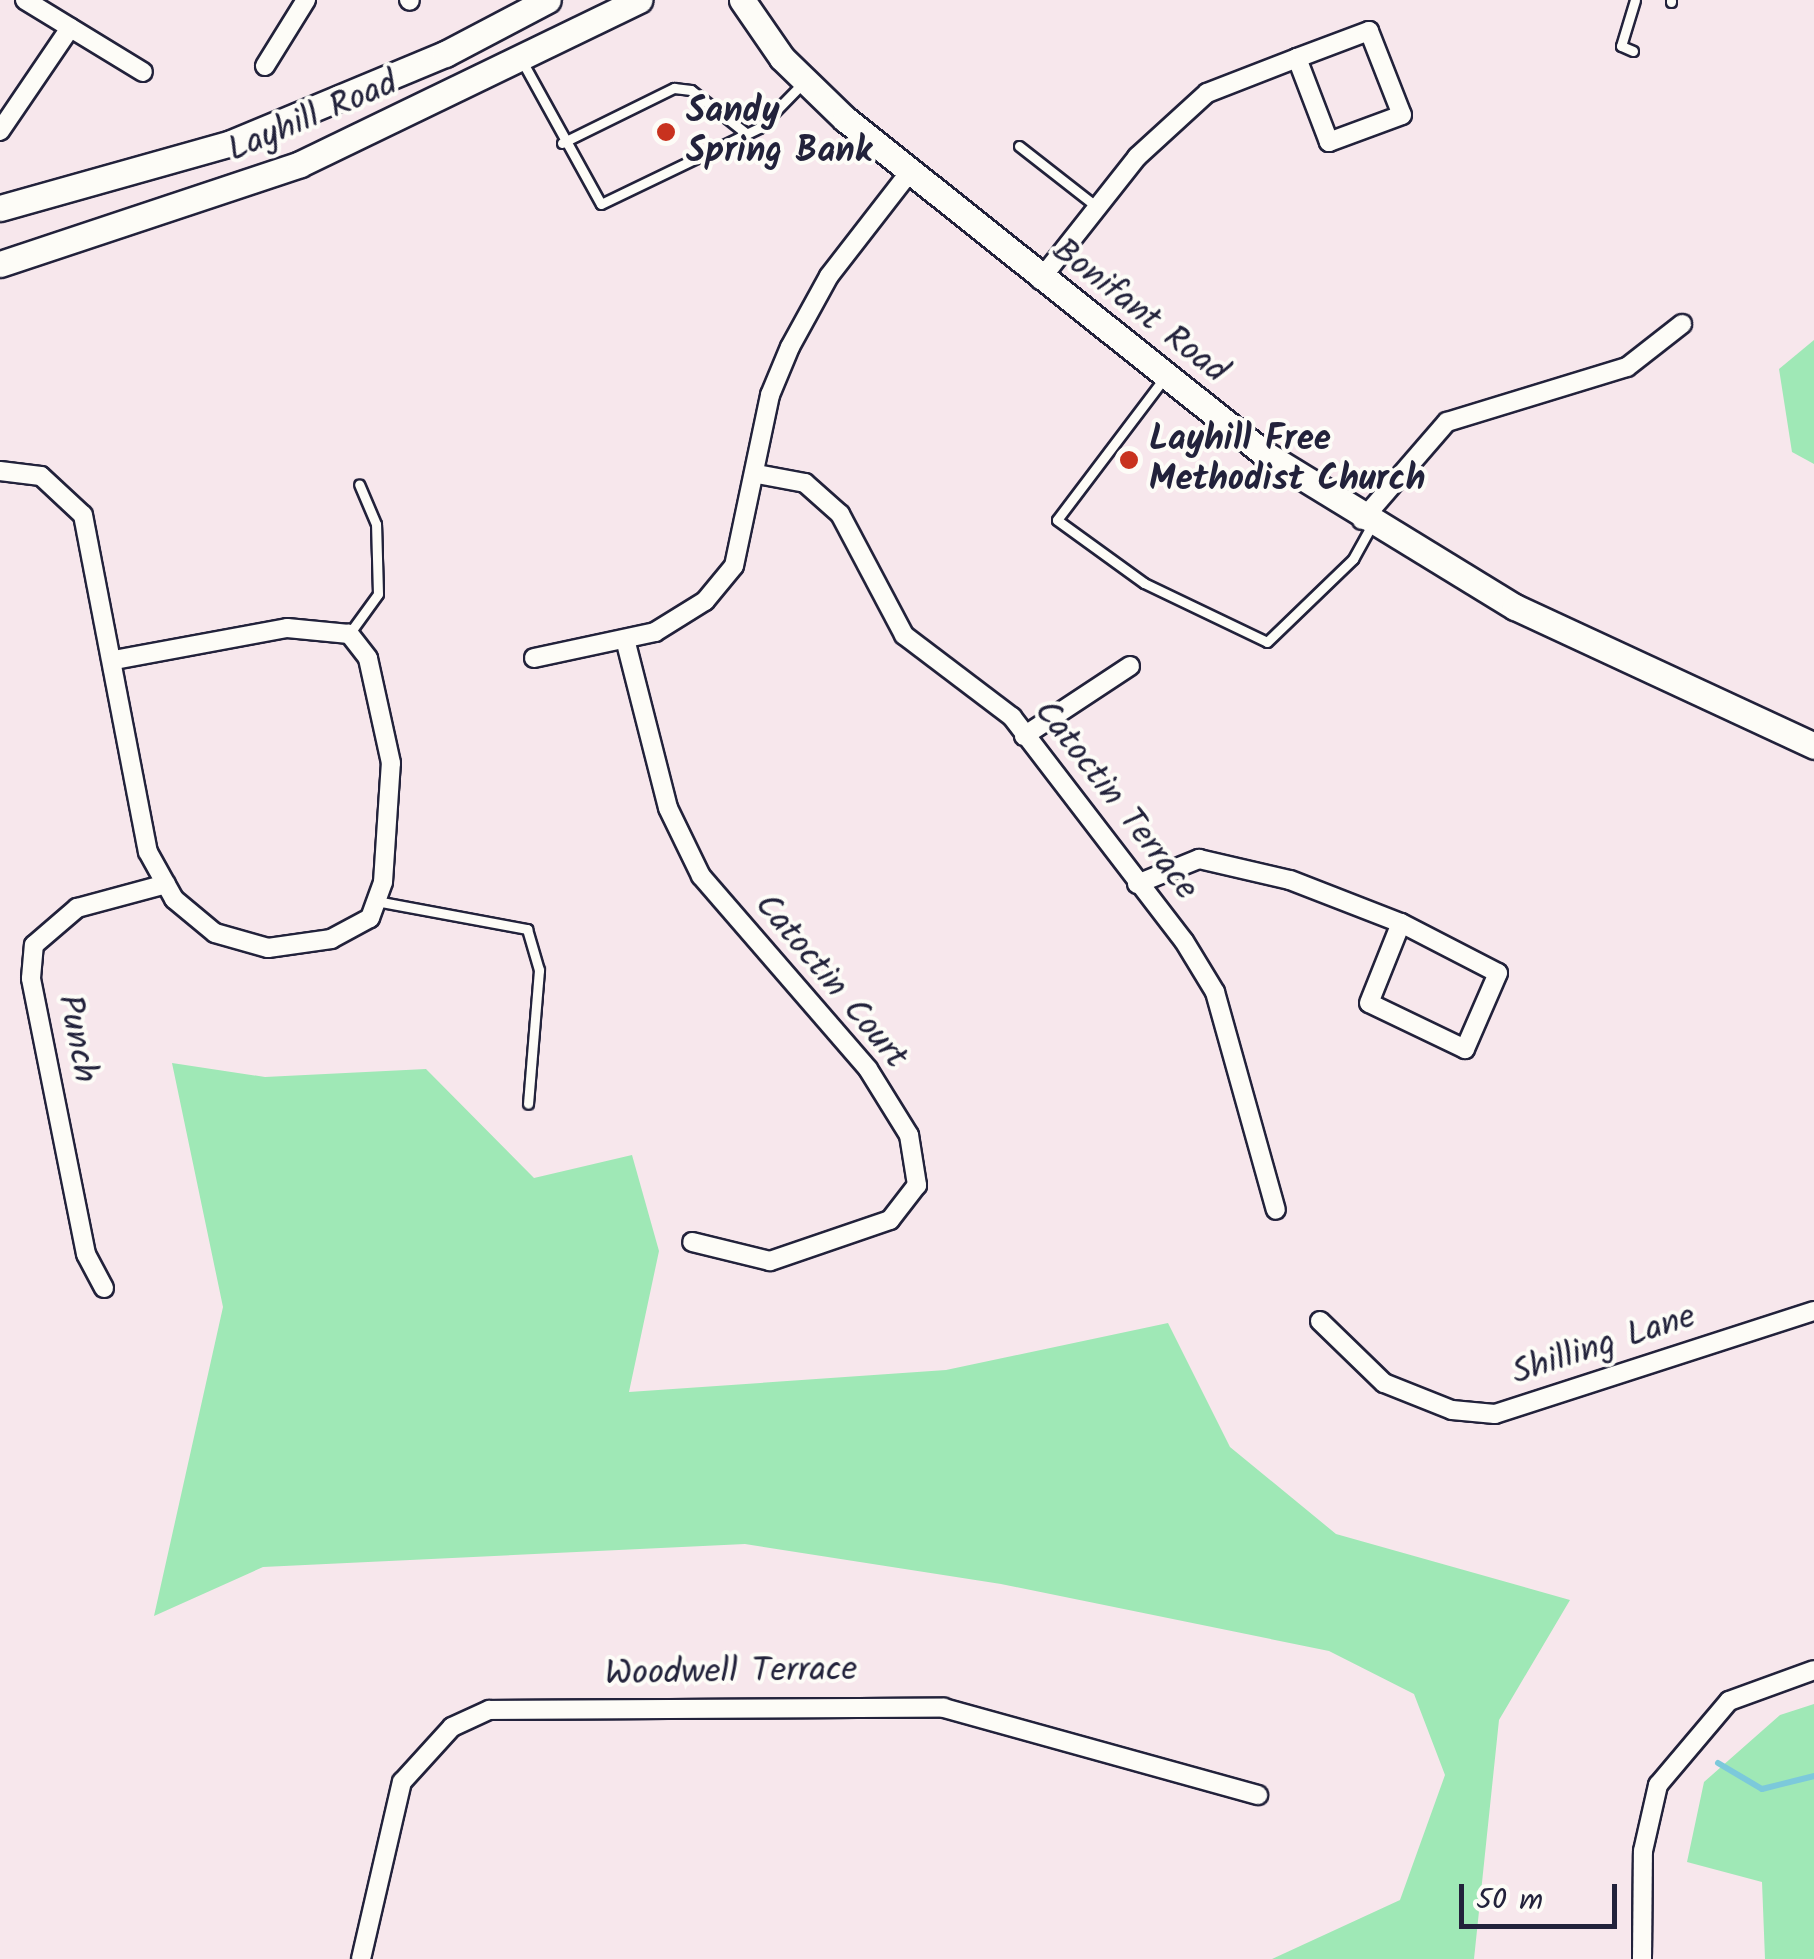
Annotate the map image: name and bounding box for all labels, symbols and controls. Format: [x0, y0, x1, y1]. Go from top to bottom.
street label: Layhill Road [222, 63, 404, 173]
place label: Sandy Spring Bank [686, 91, 872, 173]
marker: Sandy Spring Bank [655, 121, 677, 143]
street label: Bonifant Road [1043, 230, 1235, 394]
place label: Layhill Free Methodist Church [1149, 419, 1425, 501]
marker: Layhill Free Methodist Church [1118, 449, 1140, 471]
street label: Catoctin Terrace [1024, 693, 1206, 909]
street label: Catoctin Court [745, 886, 915, 1078]
street label: Punch [47, 991, 105, 1087]
street label: Shilling Lane [1507, 1297, 1701, 1395]
street label: Woodwell Terrace [604, 1650, 858, 1696]
scale bar [1464, 1864, 1622, 1926]
text: 50 m [1476, 1877, 1543, 1925]

